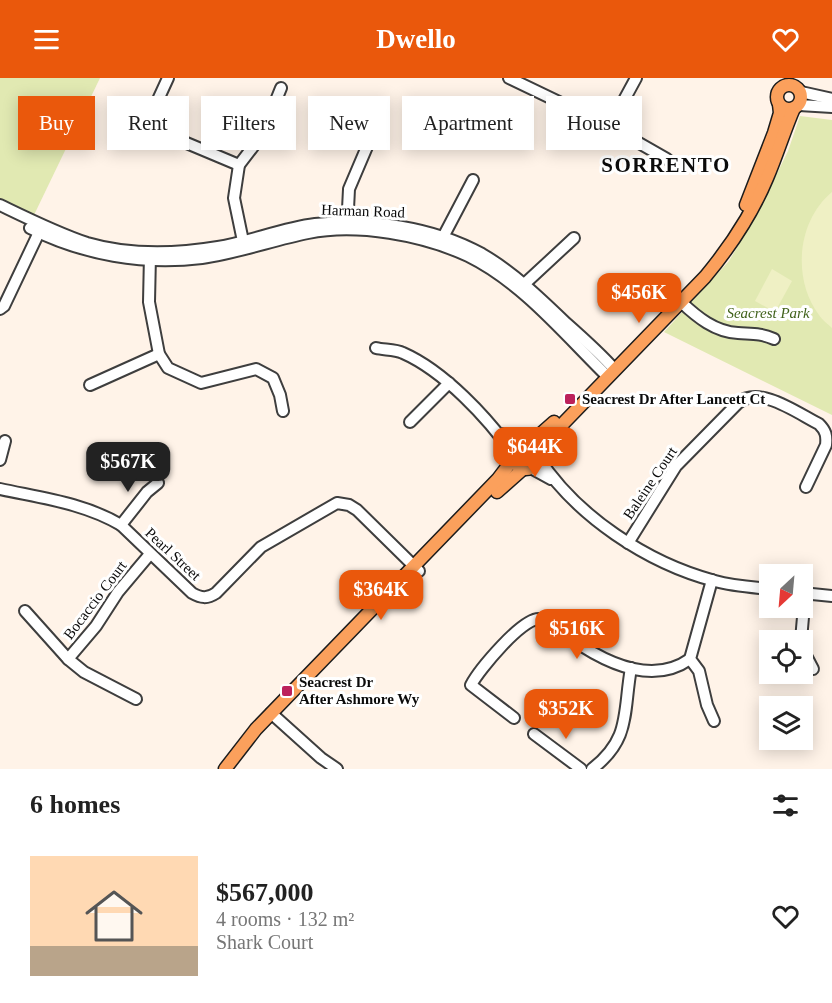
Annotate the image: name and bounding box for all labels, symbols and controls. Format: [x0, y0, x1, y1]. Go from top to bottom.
icon: menu [30, 23, 63, 56]
icon: heart [769, 23, 802, 56]
text: Dwello [376, 24, 456, 54]
chip: Buy [18, 96, 95, 150]
chip: Rent [107, 96, 189, 150]
chip: Filters [201, 96, 296, 150]
chip: New [308, 96, 390, 150]
chip: Apartment [402, 96, 534, 150]
chip: House [546, 96, 642, 150]
district label: SORRENTO [601, 153, 731, 177]
street label: Harman Road [321, 202, 406, 220]
pin: $456K [597, 273, 681, 324]
text: $456K [611, 281, 667, 303]
park label: Seacrest Park [726, 305, 810, 321]
place label: Seacrest Dr After Lancett Ct [582, 391, 765, 407]
marker: Seacrest Dr After Lancett Ct [563, 392, 577, 406]
pin: $644K [493, 427, 577, 478]
text: $644K [507, 435, 563, 457]
pin: $567K [86, 442, 170, 493]
street label: Baleine Court [620, 443, 681, 522]
text: $567K [100, 450, 156, 472]
street label: Pearl Street [142, 524, 204, 584]
street label: Bocaccio Court [60, 557, 130, 642]
north arrow [759, 564, 813, 618]
map controls [759, 564, 813, 750]
pin: $364K [339, 570, 423, 621]
text: $364K [353, 578, 409, 600]
pin: $516K [535, 609, 619, 660]
text: $516K [549, 617, 605, 639]
button: locate [759, 630, 813, 684]
place label: Seacrest Dr After Ashmore Wy [299, 674, 420, 707]
marker: Seacrest Dr After Ashmore Wy [280, 684, 294, 698]
pin: $352K [524, 689, 608, 740]
button: layers [759, 696, 813, 750]
text: $352K [538, 697, 594, 719]
icon: filters [769, 789, 802, 822]
text: 6 homes [30, 790, 120, 819]
text: $567,000 [216, 878, 314, 907]
icon: home [78, 880, 150, 952]
icon: heart [769, 900, 802, 933]
text: 4 rooms · 132 m² [216, 908, 354, 930]
text: Shark Court [216, 931, 313, 953]

